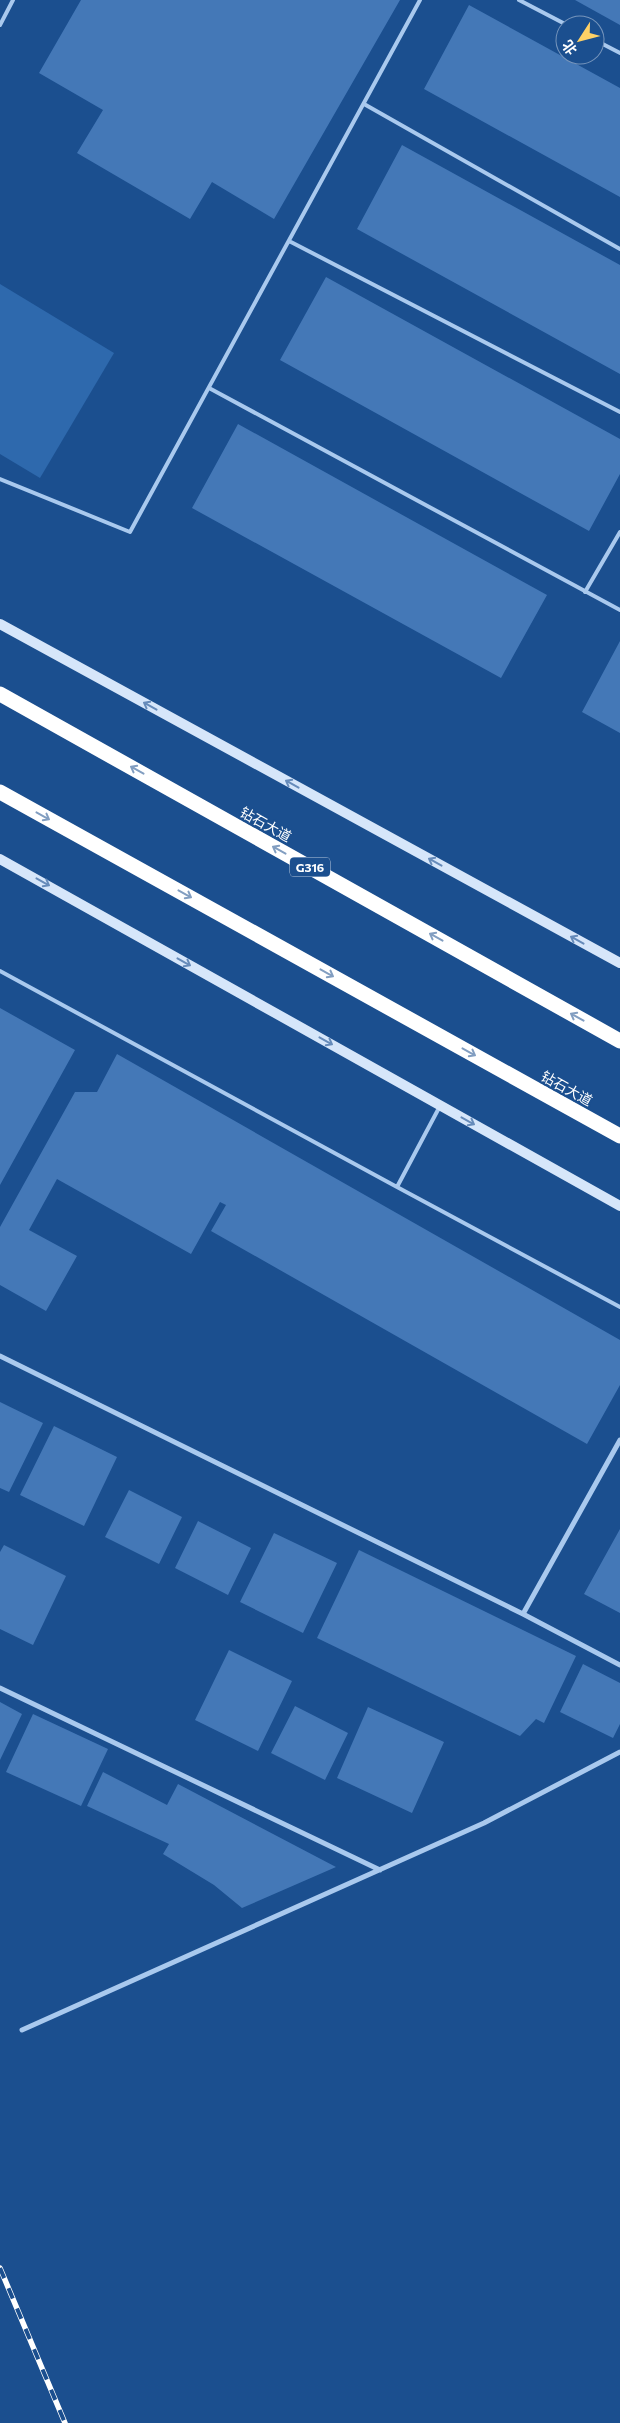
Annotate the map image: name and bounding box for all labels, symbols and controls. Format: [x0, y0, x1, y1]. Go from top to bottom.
north arrow [555, 15, 605, 65]
text: 北 [558, 37, 580, 59]
one-way arrow [142, 701, 157, 711]
one-way arrow [130, 765, 144, 775]
one-way arrow [285, 779, 300, 788]
street label: 钻石大道 [237, 803, 295, 845]
one-way arrow [35, 811, 49, 821]
one-way arrow [272, 844, 286, 854]
one-way arrow [427, 857, 442, 867]
road number: G316 [290, 858, 330, 876]
one-way arrow [35, 878, 49, 888]
one-way arrow [177, 890, 191, 900]
one-way arrow [429, 932, 443, 942]
one-way arrow [570, 935, 585, 945]
one-way arrow [177, 957, 192, 967]
one-way arrow [319, 969, 333, 979]
one-way arrow [570, 1012, 585, 1022]
one-way arrow [318, 1037, 333, 1047]
one-way arrow [461, 1047, 476, 1057]
street label: 钻石大道 [538, 1067, 596, 1109]
one-way arrow [460, 1116, 475, 1126]

